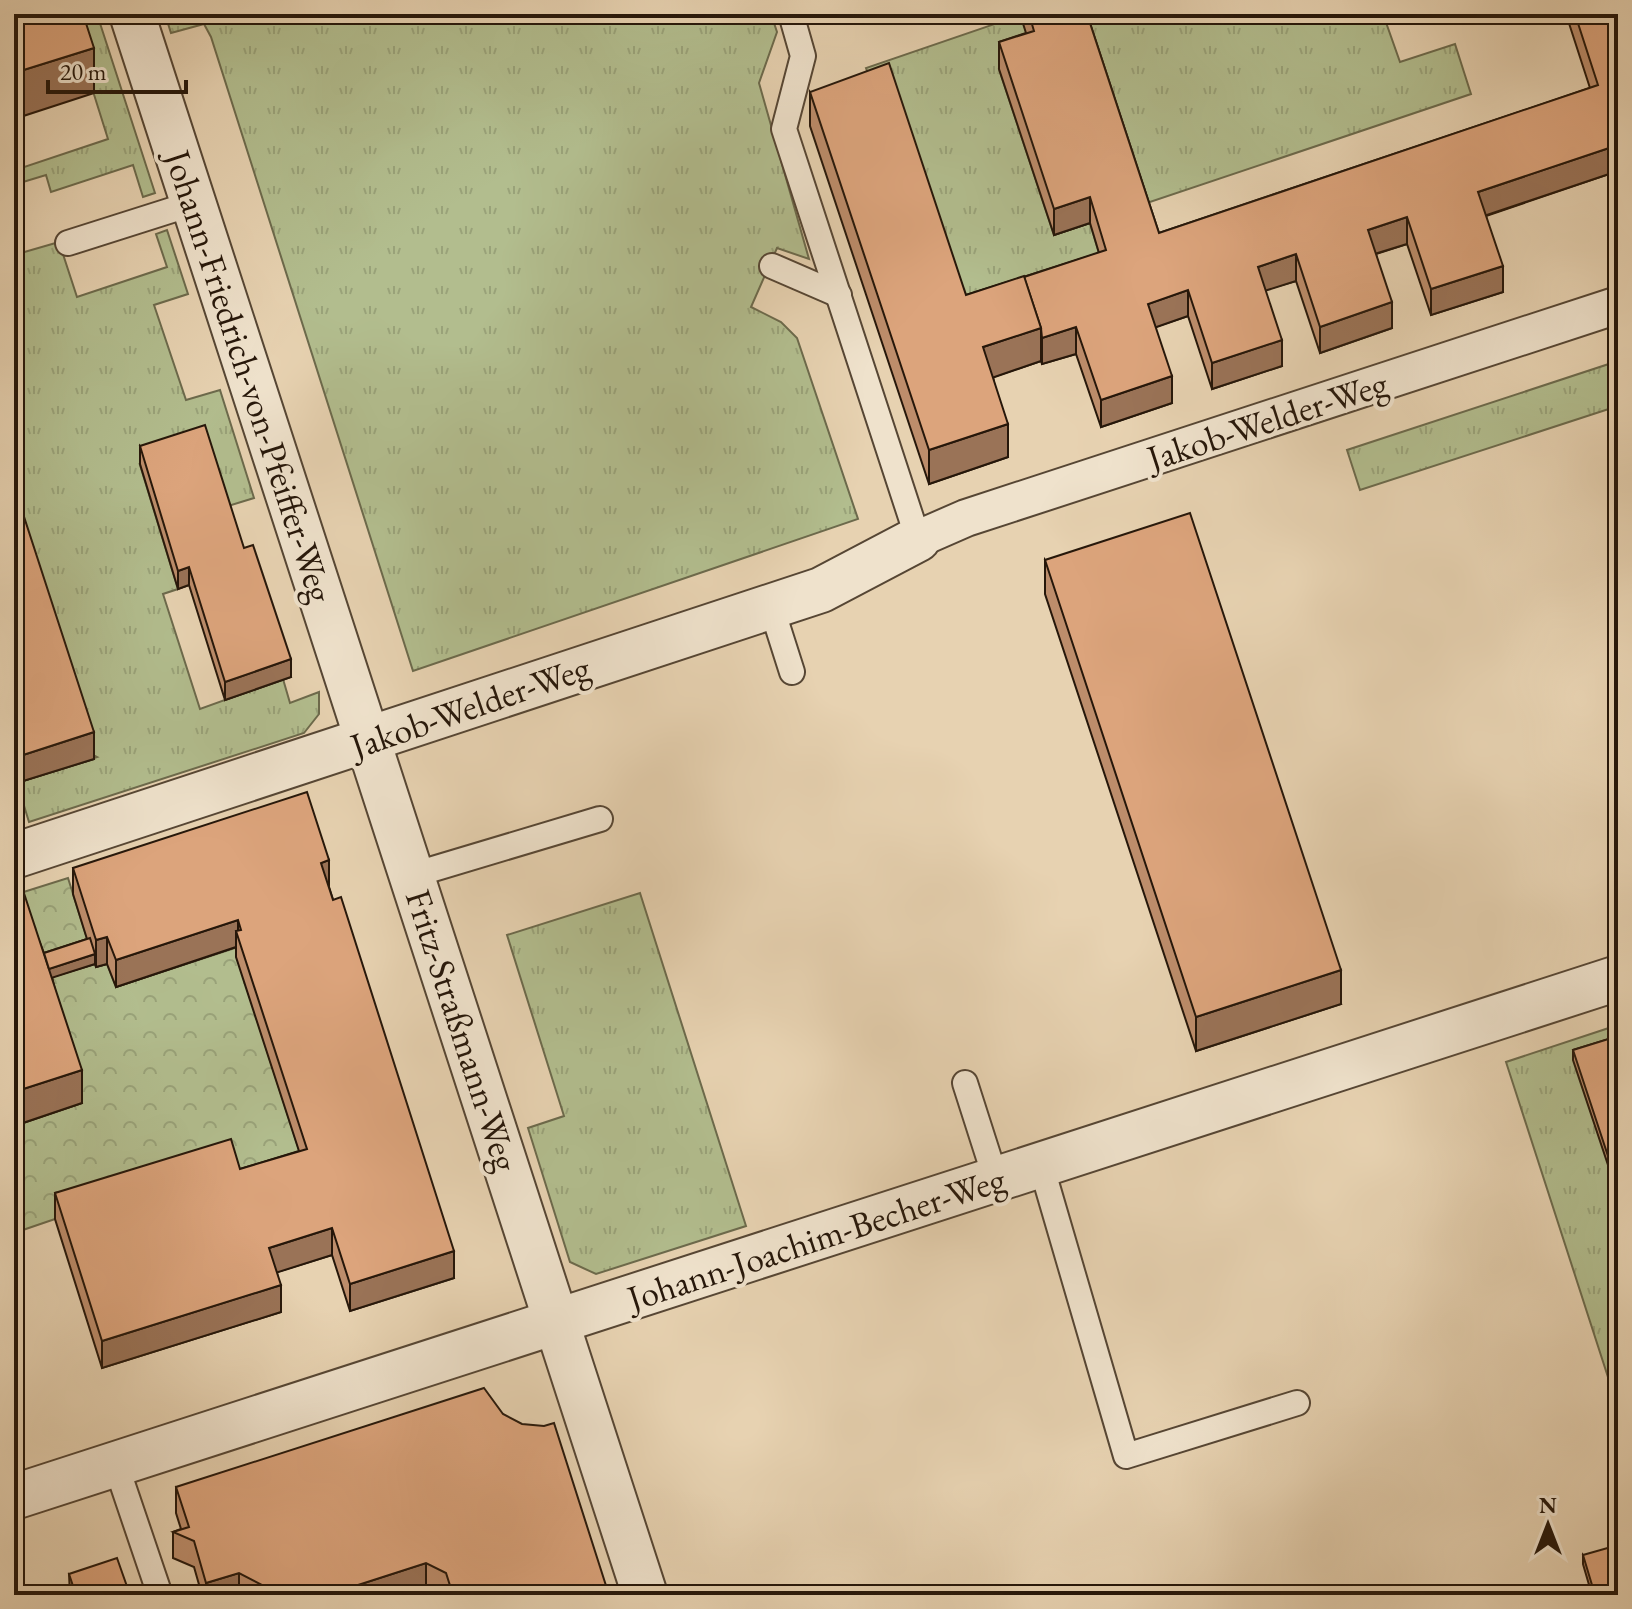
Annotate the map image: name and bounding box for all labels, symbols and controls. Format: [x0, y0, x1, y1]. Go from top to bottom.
scale bar [48, 44, 186, 94]
text: 20 m [60, 56, 107, 87]
street label: Johann-Friedrich-von-Pfeiffer-Weg [153, 141, 345, 608]
street label: Jakob-Welder-Weg [1138, 359, 1394, 482]
street label: Jakob-Welder-Weg [342, 643, 596, 770]
street label: Fritz-Straßmann-Weg [395, 883, 530, 1177]
street label: Johann-Joachim-Becher-Weg [618, 1155, 1011, 1323]
north arrow [1508, 1485, 1588, 1565]
text: N [1539, 1491, 1557, 1520]

